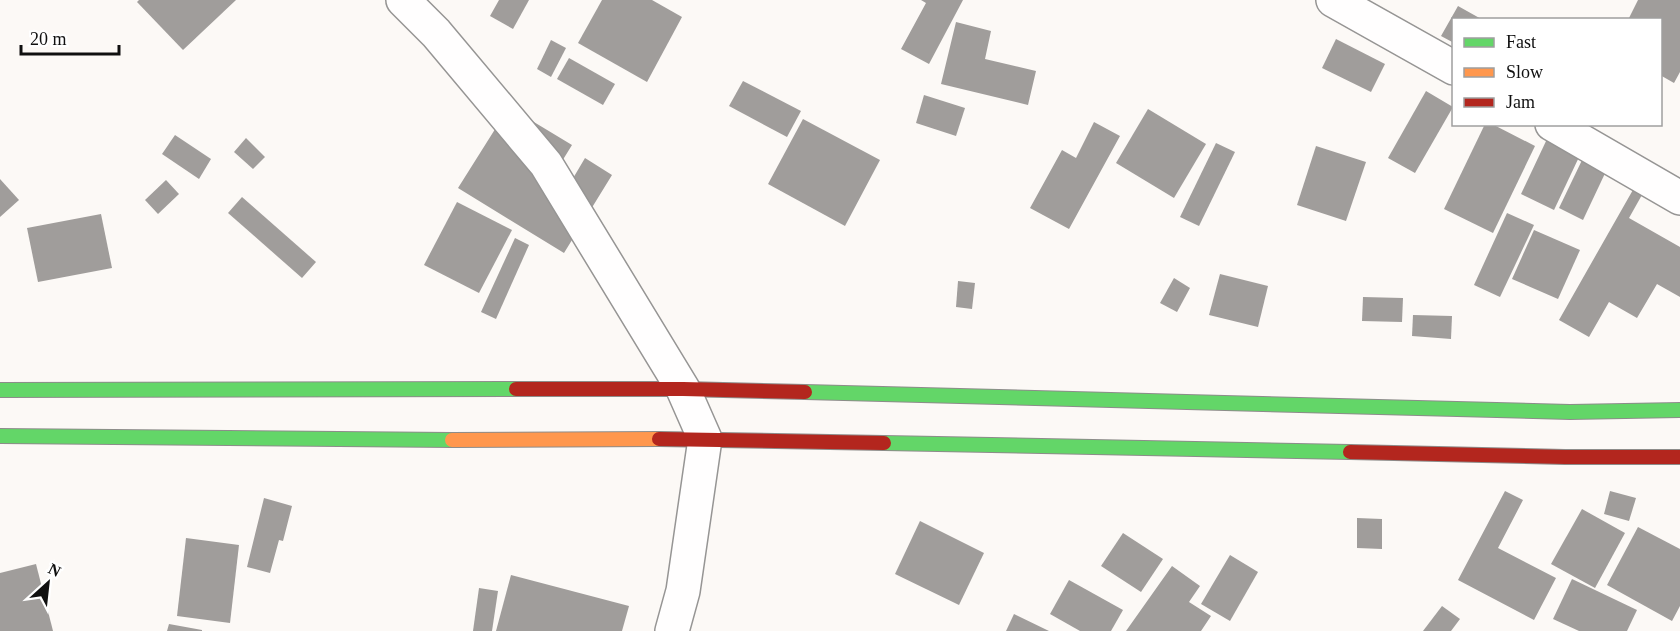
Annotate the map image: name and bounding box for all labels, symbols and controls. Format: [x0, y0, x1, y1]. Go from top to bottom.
scale bar [21, 18, 118, 56]
legend [1452, 18, 1662, 126]
text: 20 m [30, 29, 67, 49]
text: Fast [1506, 32, 1536, 52]
text: Slow [1506, 62, 1543, 82]
text: Jam [1506, 92, 1535, 112]
north arrow [18, 553, 78, 613]
text: N [46, 560, 64, 580]

